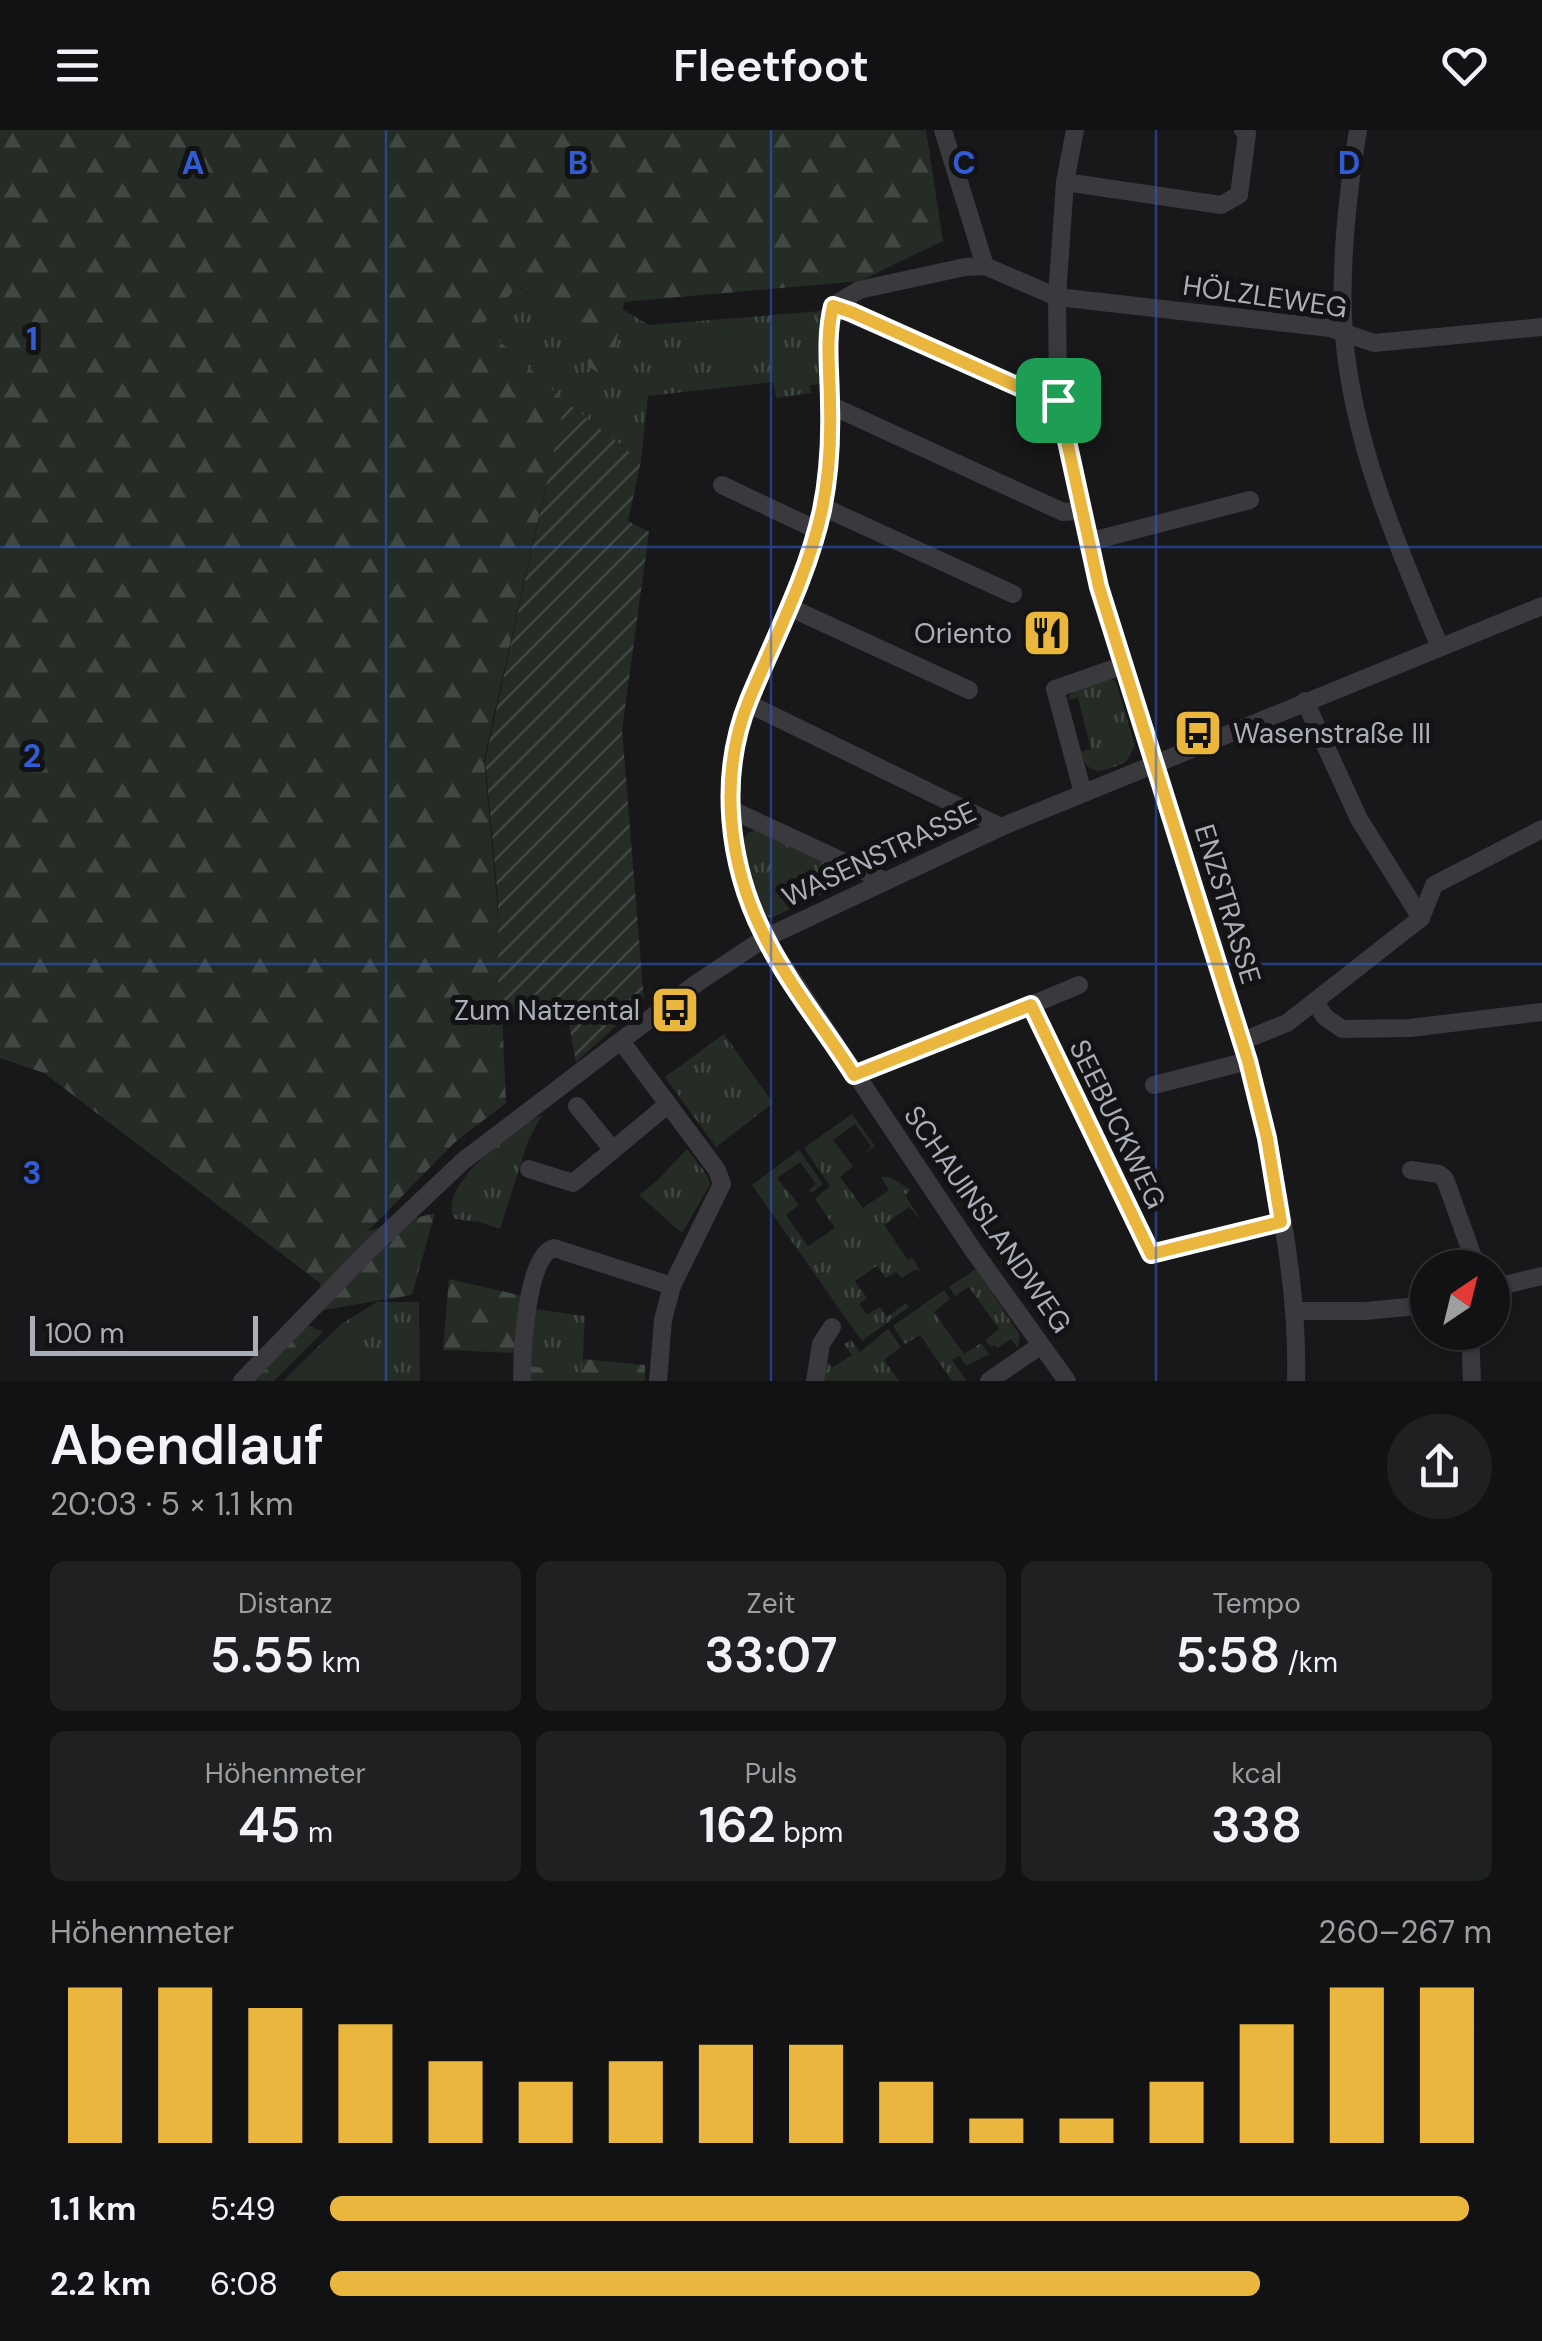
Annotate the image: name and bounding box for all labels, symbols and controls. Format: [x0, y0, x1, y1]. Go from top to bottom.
text: Fleetfoot [673, 36, 869, 95]
icon: menu [50, 38, 105, 93]
icon: heart [1437, 38, 1492, 93]
text: A [182, 142, 204, 184]
text: B [568, 142, 588, 184]
text: C [952, 142, 976, 184]
text: D [1338, 142, 1360, 184]
street label: HÖLZLEWEG [1180, 267, 1349, 326]
text: 1 [26, 318, 38, 360]
pin [1016, 358, 1101, 443]
icon: arrive [1031, 373, 1086, 428]
restaurant icon: Oriento [1021, 607, 1073, 659]
place label: Oriento [914, 615, 1012, 652]
bus stop icon: Wasenstraße III [1172, 707, 1224, 759]
place label: Wasenstraße III [1233, 715, 1431, 752]
text: 2 [23, 735, 41, 777]
street label: WASENSTRASSE [776, 793, 982, 916]
street label: ENZSTRASSE [1186, 820, 1269, 989]
bus stop icon: Zum Natzental [649, 984, 701, 1036]
place label: Zum Natzental [454, 992, 640, 1029]
street label: SEEBUCKWEG [1061, 1034, 1174, 1215]
street label: SCHAUINSLANDWEG [895, 1098, 1080, 1340]
text: 3 [22, 1152, 42, 1194]
north arrow [1410, 1250, 1510, 1350]
map controls [1410, 1250, 1510, 1350]
scale bar [30, 1311, 258, 1356]
text: 100 m [45, 1315, 124, 1352]
text: Abendlauf [50, 1409, 324, 1481]
button: share [1387, 1414, 1492, 1519]
text: 20:03 · 5 × 1.1 km [50, 1483, 294, 1525]
text: Distanz [238, 1585, 333, 1622]
text: Zeit [747, 1585, 795, 1622]
text: Tempo [1213, 1585, 1301, 1622]
text: 5.55 [210, 1622, 314, 1688]
text: 33:07 [704, 1622, 838, 1688]
text: 5:58 [1175, 1622, 1280, 1688]
text: km [314, 1644, 361, 1681]
text: /km [1280, 1644, 1338, 1681]
text: Höhenmeter [205, 1755, 366, 1792]
text: Puls [745, 1755, 797, 1792]
text: kcal [1231, 1755, 1282, 1792]
text: 45 [238, 1792, 301, 1858]
text: 162 [699, 1792, 776, 1858]
text: 338 [1211, 1792, 1302, 1858]
text: m [301, 1814, 333, 1851]
text: bpm [776, 1814, 843, 1851]
text: Höhenmeter [50, 1911, 234, 1953]
text: 260–267 m [1318, 1911, 1492, 1953]
text: 1.1 km [50, 2188, 136, 2230]
text: 5:49 [210, 2188, 276, 2230]
text: 2.2 km [50, 2263, 151, 2305]
text: 6:08 [210, 2263, 278, 2305]

